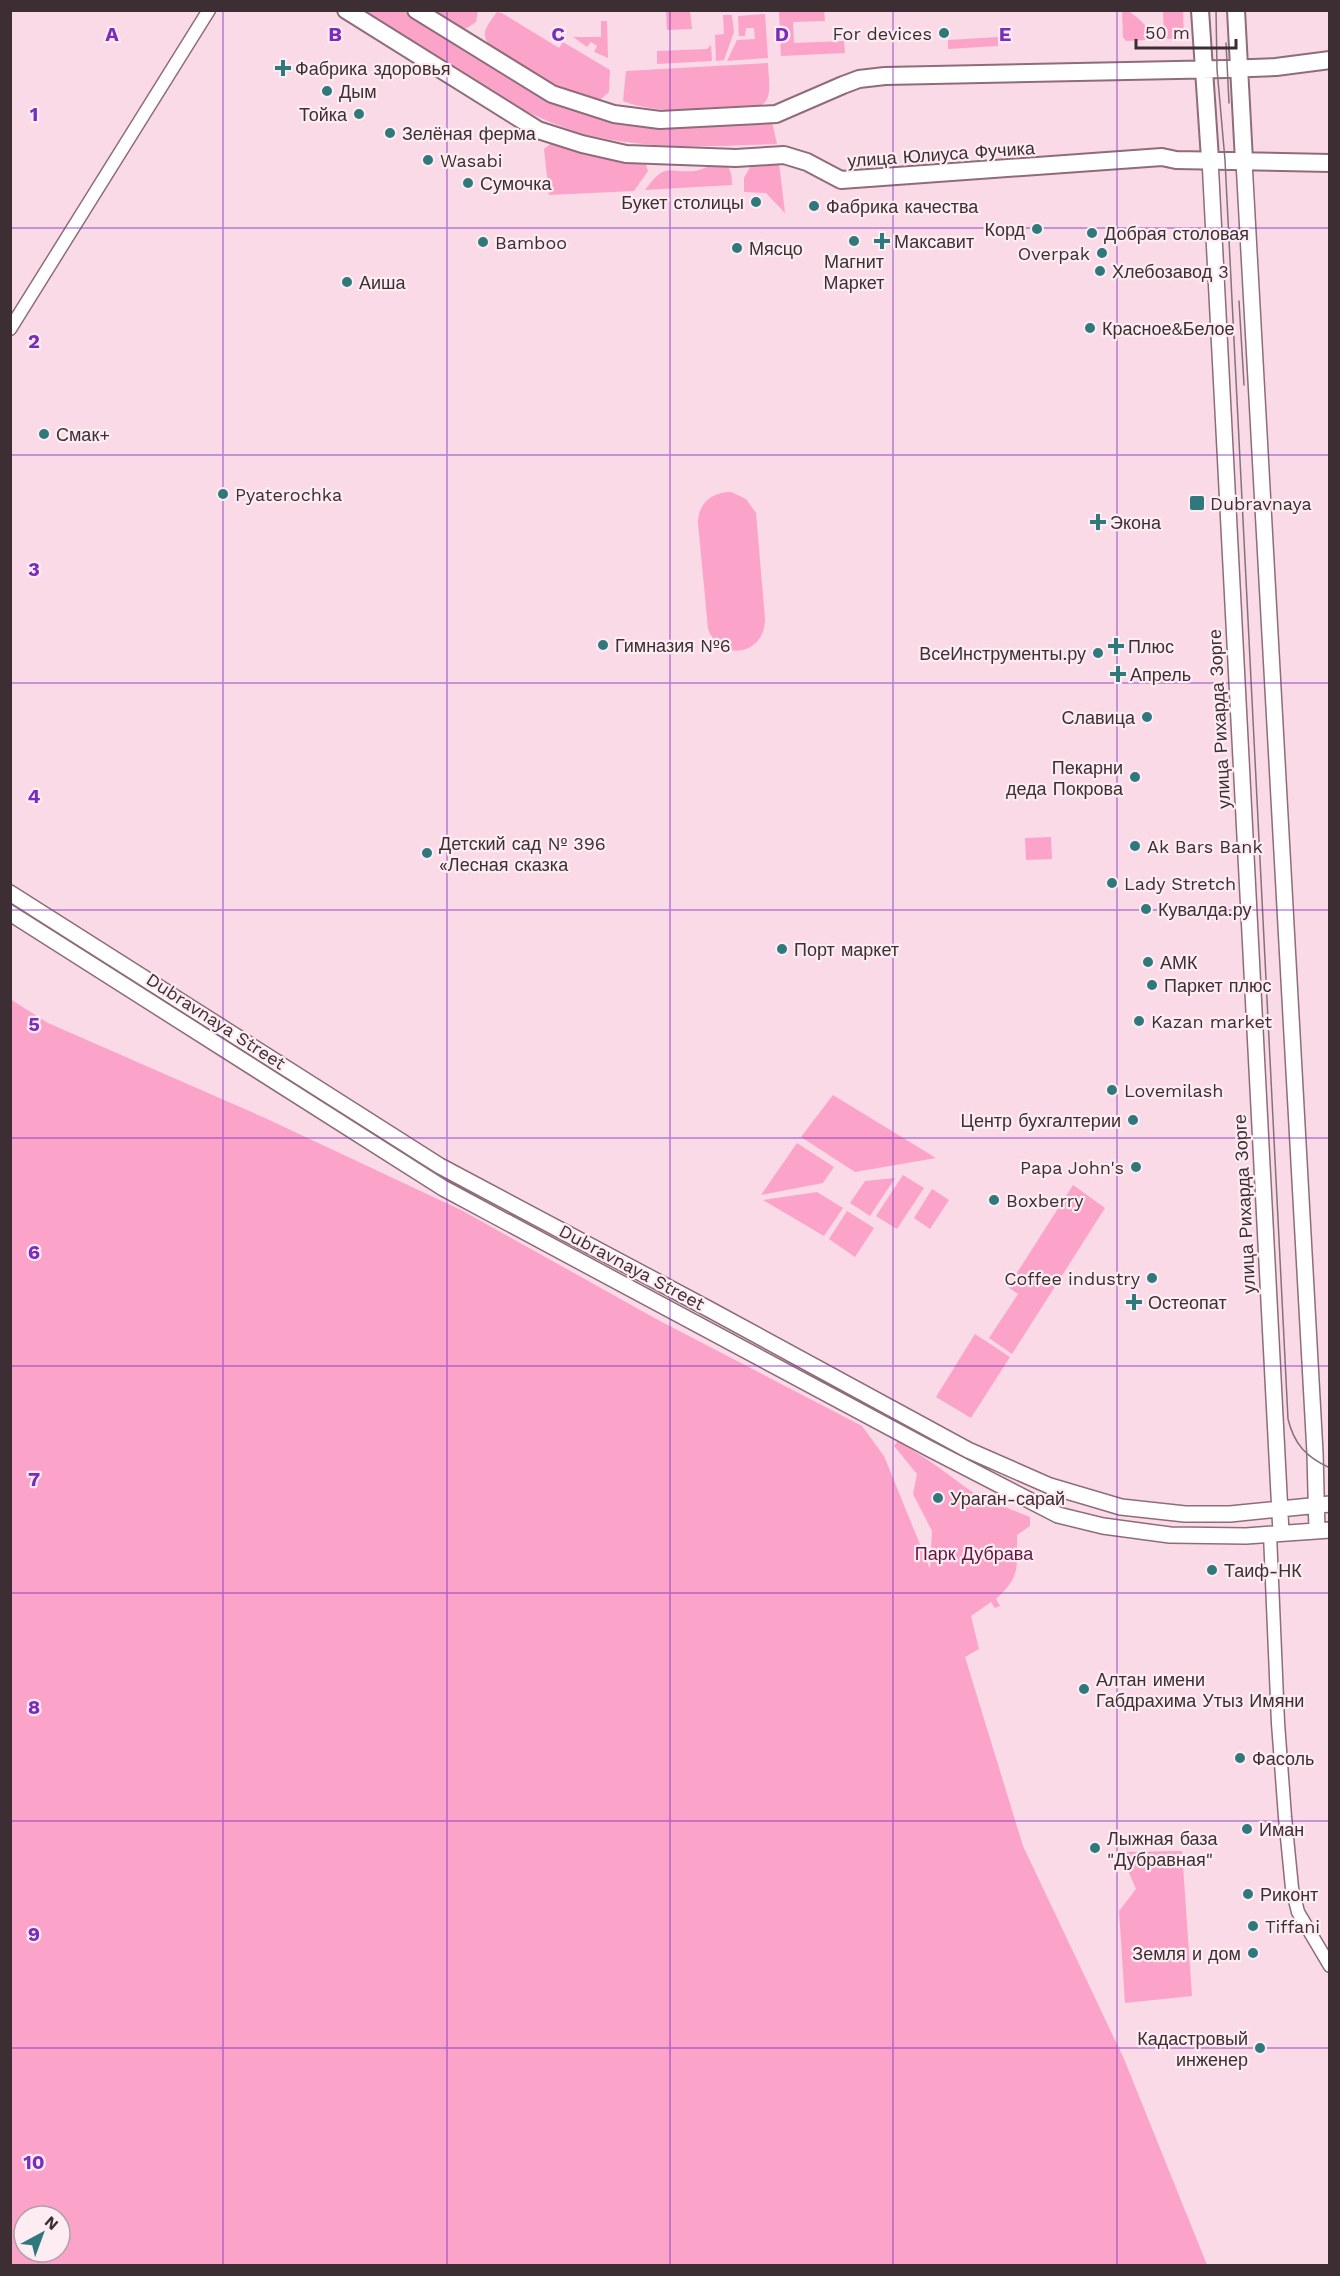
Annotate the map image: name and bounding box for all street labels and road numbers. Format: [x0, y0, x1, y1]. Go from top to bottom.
street label: улица Юлиуса Фучика [847, 137, 1036, 171]
street label: улица Рихарда Зорге [1204, 629, 1234, 809]
street label: Dubravnaya Street [142, 968, 290, 1074]
street label: улица Рихарда Зорге [1229, 1114, 1259, 1294]
street label: Dubravnaya Street [556, 1220, 709, 1314]

